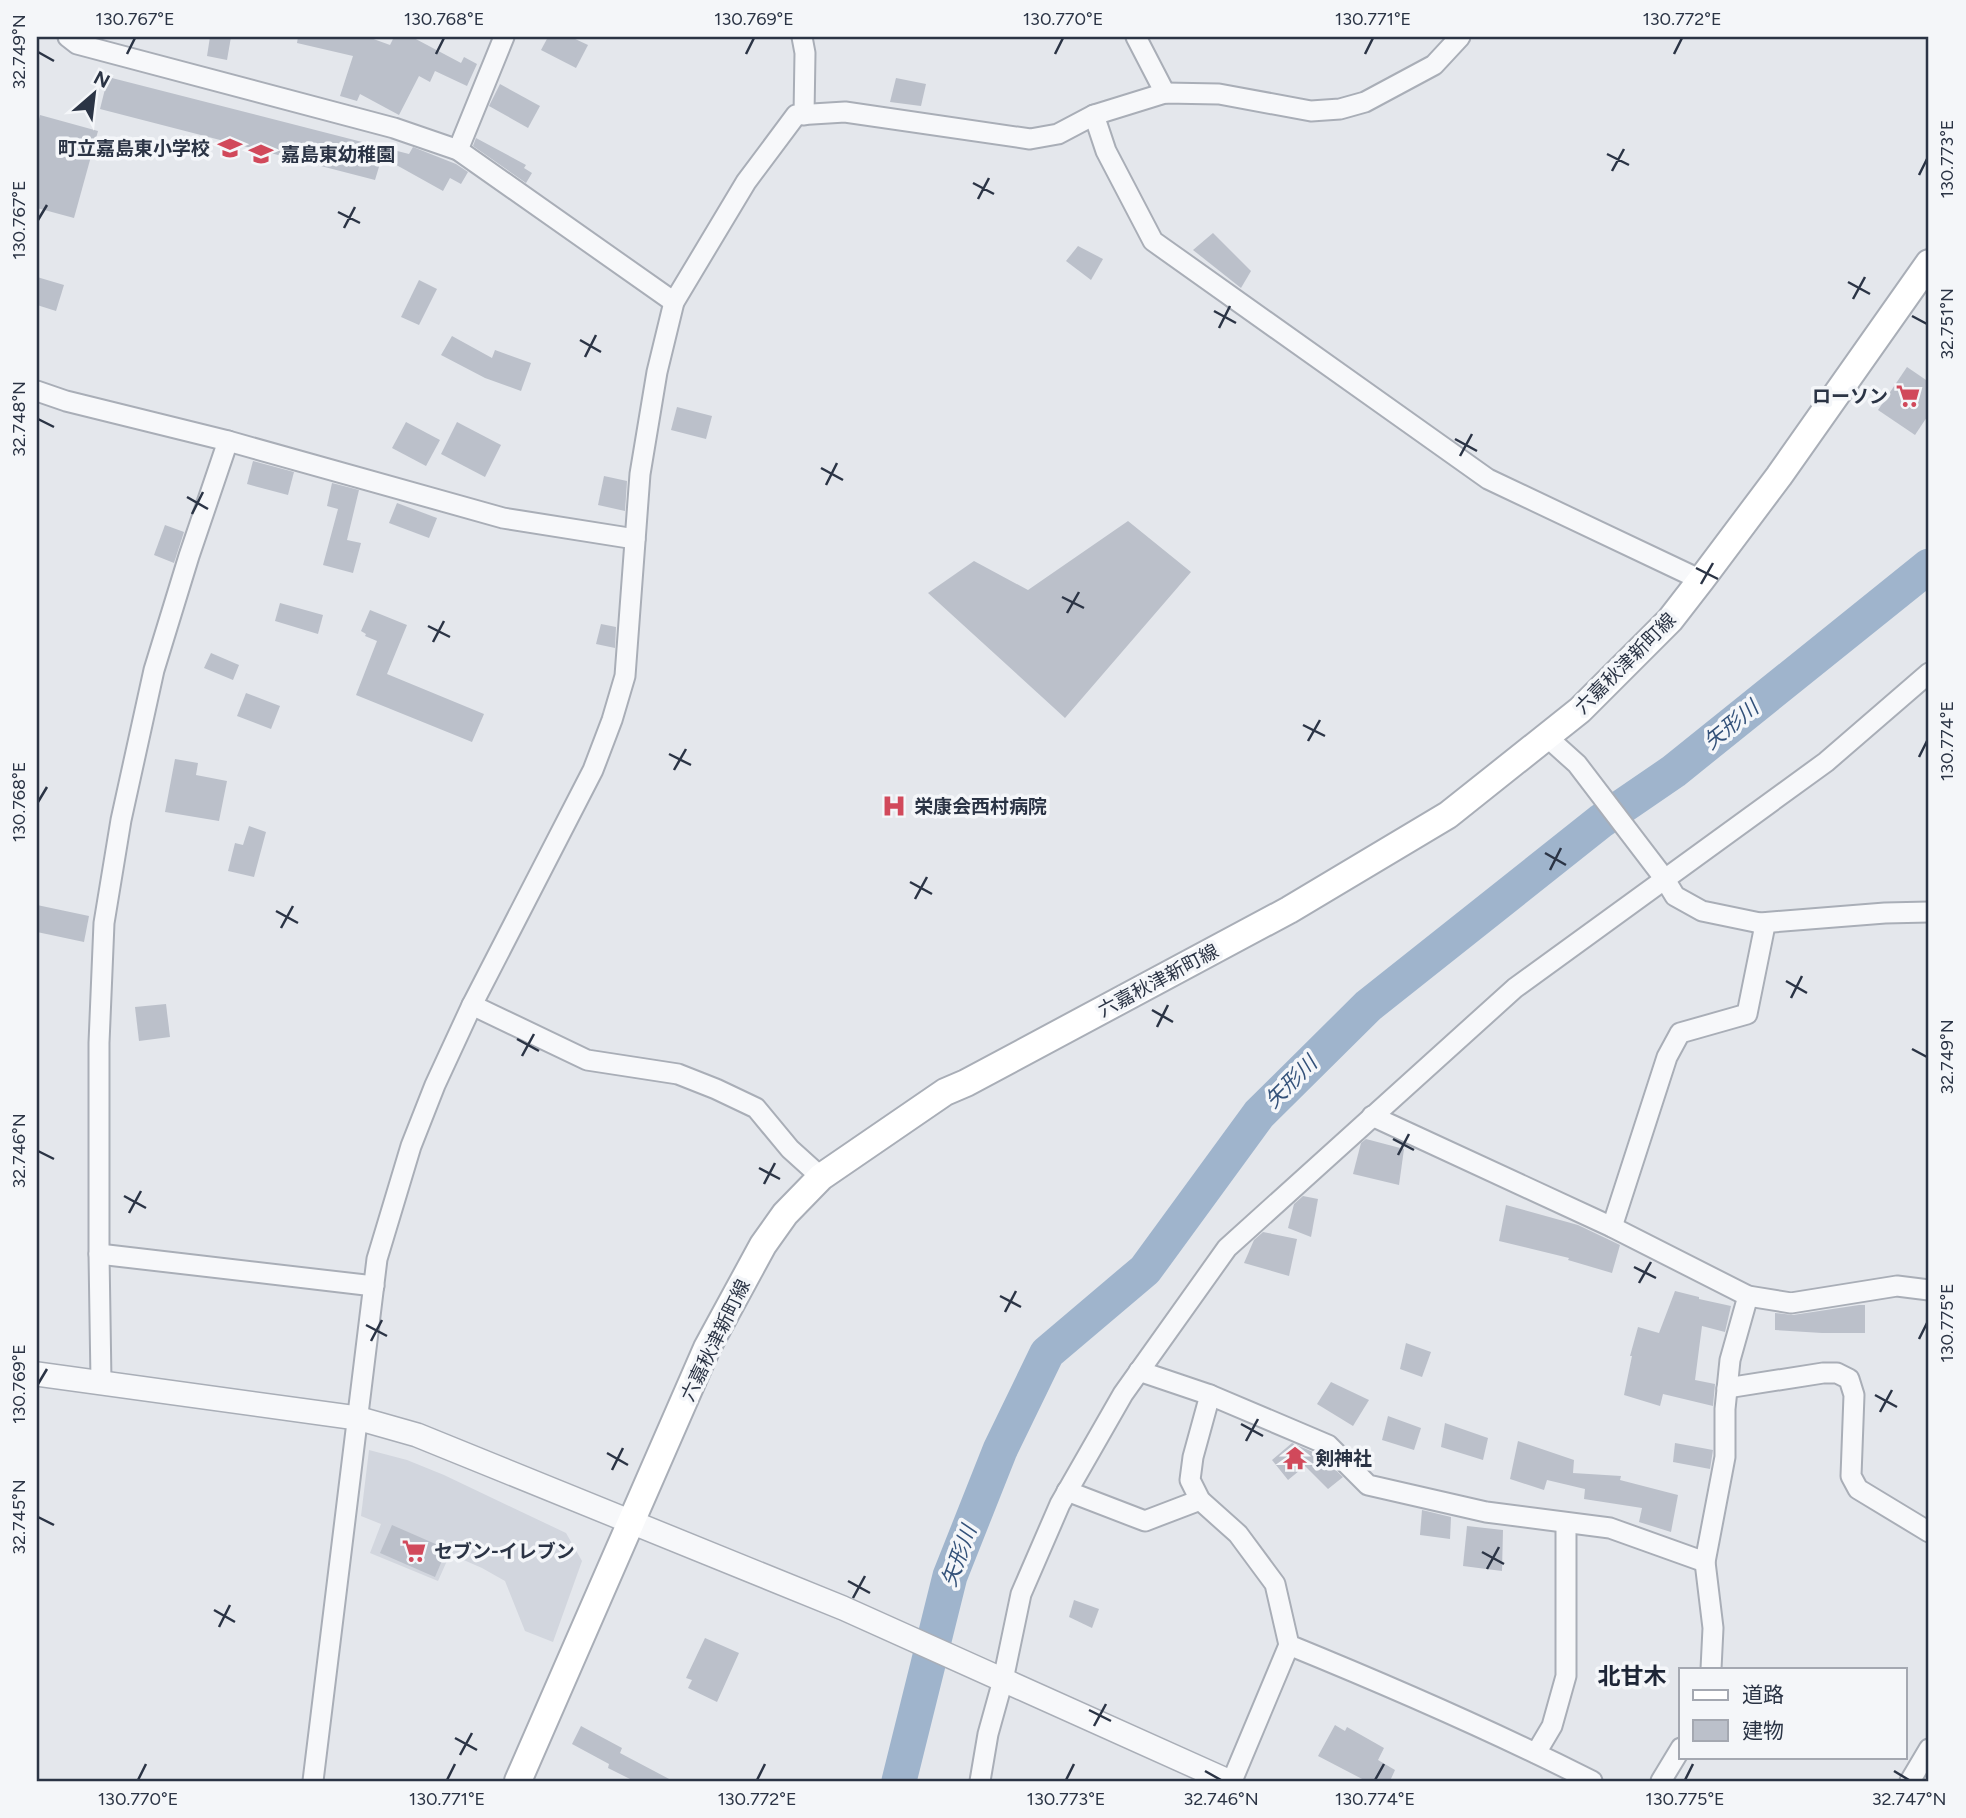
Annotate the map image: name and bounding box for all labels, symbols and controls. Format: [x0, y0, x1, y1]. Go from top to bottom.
text: 130.767°E [95, 8, 175, 30]
text: 130.768°E [404, 8, 484, 30]
text: 130.769°E [714, 8, 794, 30]
text: 130.770°E [1023, 8, 1103, 30]
text: 130.771°E [1335, 8, 1411, 30]
text: 130.772°E [1642, 8, 1722, 30]
text: 32.749°N [8, 14, 30, 90]
north arrow [60, 60, 130, 130]
text: N [90, 66, 114, 93]
text: 130.773°E [1936, 120, 1958, 198]
school or university icon: 町立嘉島東小学校 [216, 134, 244, 162]
place label: 町立嘉島東小学校 [58, 137, 210, 160]
school or university icon: 嘉島東幼稚園 [247, 140, 275, 168]
place label: 嘉島東幼稚園 [281, 143, 395, 166]
text: 130.767°E [8, 180, 30, 260]
text: 32.751°N [1936, 288, 1958, 360]
text: 32.748°N [8, 381, 30, 457]
supermarket icon: ローソン [1894, 382, 1922, 410]
place label: ローソン [1812, 385, 1888, 408]
street label: 六嘉秋津新町線 [1570, 608, 1681, 719]
water label: 矢形川 [1698, 694, 1765, 754]
text: 130.774°E [1936, 701, 1958, 781]
text: 130.768°E [8, 762, 30, 842]
hospital icon: 栄康会西村病院 [880, 792, 908, 820]
place label: 栄康会西村病院 [914, 795, 1047, 818]
street label: 六嘉秋津新町線 [1094, 939, 1222, 1022]
text: 32.749°N [1936, 1019, 1958, 1095]
water label: 矢形川 [1260, 1049, 1323, 1113]
text: 32.746°N [8, 1113, 30, 1189]
street label: 六嘉秋津新町線 [676, 1275, 755, 1405]
text: 130.775°E [1936, 1283, 1958, 1363]
text: 130.769°E [8, 1344, 30, 1424]
temple icon: 剣神社 [1281, 1444, 1309, 1472]
place label: 剣神社 [1315, 1447, 1372, 1470]
text: 32.745°N [8, 1479, 30, 1555]
water label: 矢形川 [936, 1520, 982, 1590]
supermarket icon: セブン-イレブン [400, 1537, 428, 1565]
place label: セブン-イレブン [434, 1540, 575, 1563]
district label: 北甘木 [1598, 1662, 1667, 1690]
legend [1679, 1668, 1906, 1758]
text: 道路 [1742, 1682, 1784, 1707]
text: 建物 [1742, 1718, 1784, 1743]
text: 130.770°E [98, 1788, 178, 1810]
text: 130.771°E [409, 1788, 485, 1810]
text: 130.772°E [717, 1788, 797, 1810]
text: 130.773°E [1027, 1788, 1105, 1810]
text: 32.746°N [1183, 1788, 1259, 1810]
text: 130.774°E [1335, 1788, 1415, 1810]
text: 130.775°E [1645, 1788, 1725, 1810]
text: 32.747°N [1872, 1788, 1946, 1810]

